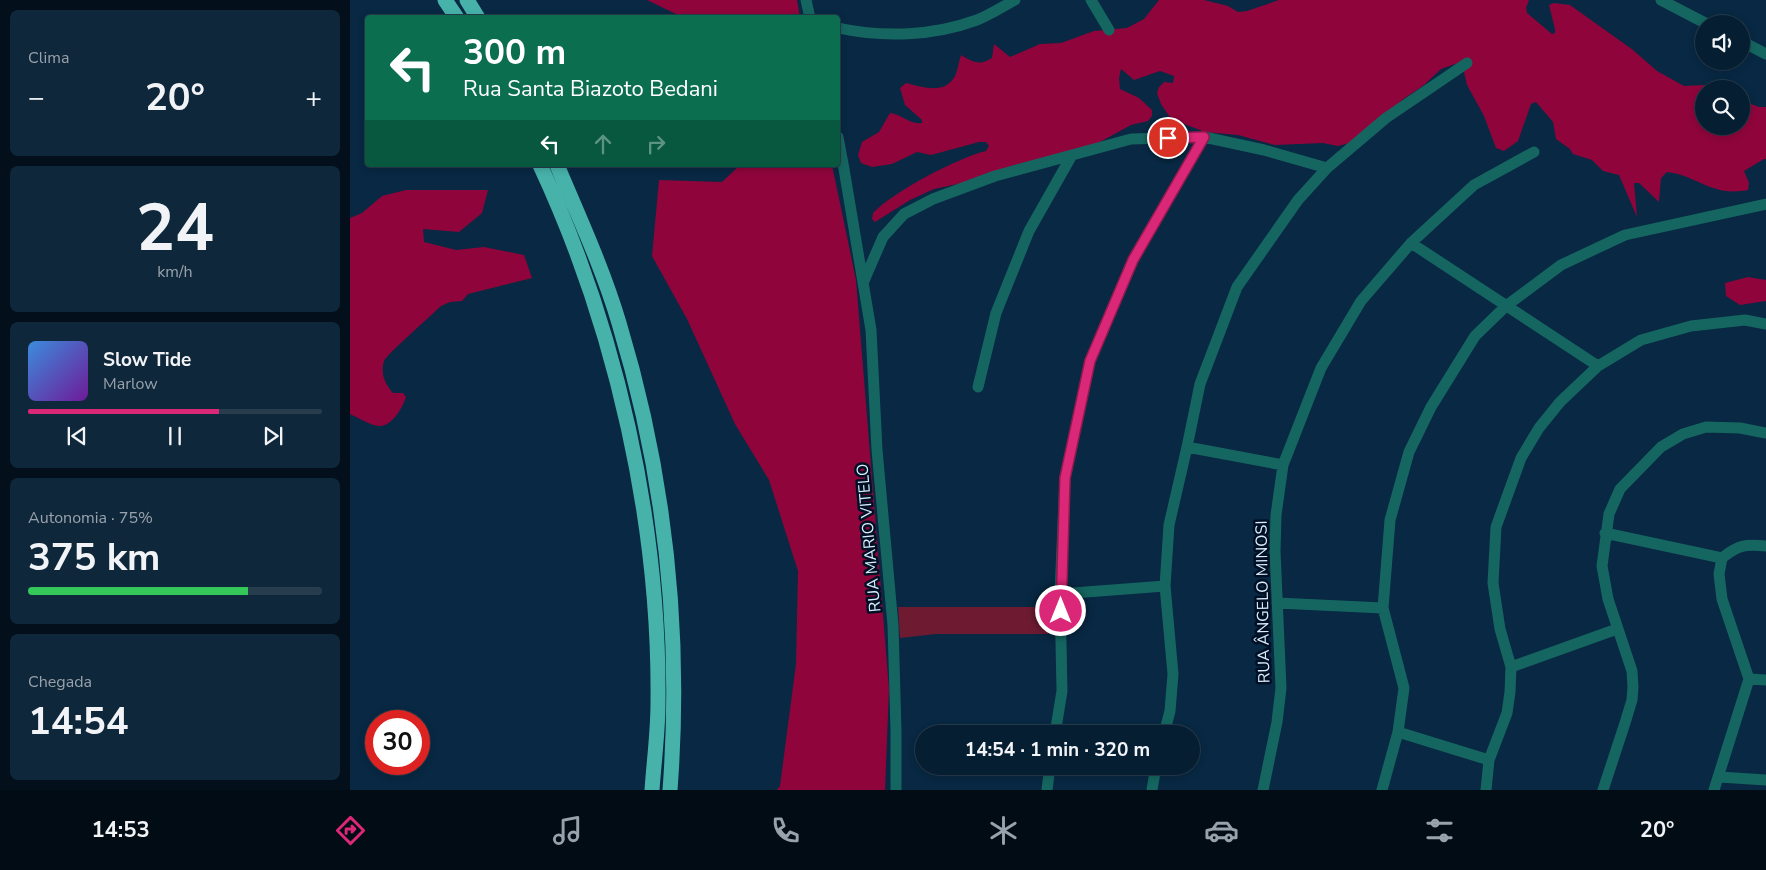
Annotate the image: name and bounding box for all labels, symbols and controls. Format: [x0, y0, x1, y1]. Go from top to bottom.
map controls [1695, 15, 1750, 135]
button: sound [1695, 15, 1750, 70]
text: 300 m [463, 29, 566, 76]
icon: left [380, 35, 445, 100]
text: Clima [28, 47, 69, 69]
text: 20° [145, 72, 205, 123]
text: Rua Santa Biazoto Bedani [463, 74, 718, 104]
text: − [28, 79, 45, 117]
text: + [305, 79, 322, 117]
button: search [1695, 80, 1750, 135]
pin [1147, 117, 1189, 159]
icon: arrive [1154, 124, 1182, 152]
icon: left [536, 130, 564, 158]
icon: ahead [589, 130, 617, 158]
icon: right [642, 130, 670, 158]
text: 24 [136, 184, 214, 273]
text: km/h [157, 261, 193, 283]
text: Slow Tide [103, 347, 191, 373]
text: Marlow [103, 373, 158, 395]
icon: previous [63, 422, 91, 450]
icon: pause [161, 422, 189, 450]
icon: next [259, 422, 287, 450]
street label: RUA MARIO VITELO [852, 463, 886, 613]
text: Autonomia · 75% [28, 507, 153, 529]
street label: RUA ÂNGELO MINOSI [1251, 520, 1275, 684]
text: 375 km [28, 532, 160, 583]
position arrow [1034, 584, 1086, 636]
text: Chegada [28, 671, 92, 693]
text: 14:54 [28, 696, 129, 747]
speed limit sign: 30 [365, 710, 430, 775]
text: 14:54 · 1 min · 320 m [965, 737, 1150, 763]
icon: directions [333, 813, 368, 848]
icon: music [550, 813, 585, 848]
icon: phone [768, 813, 803, 848]
icon: climate [986, 813, 1021, 848]
icon: car [1204, 813, 1239, 848]
icon: filters [1422, 813, 1457, 848]
text: 14:53 [91, 815, 150, 845]
text: 20° [1640, 815, 1674, 845]

